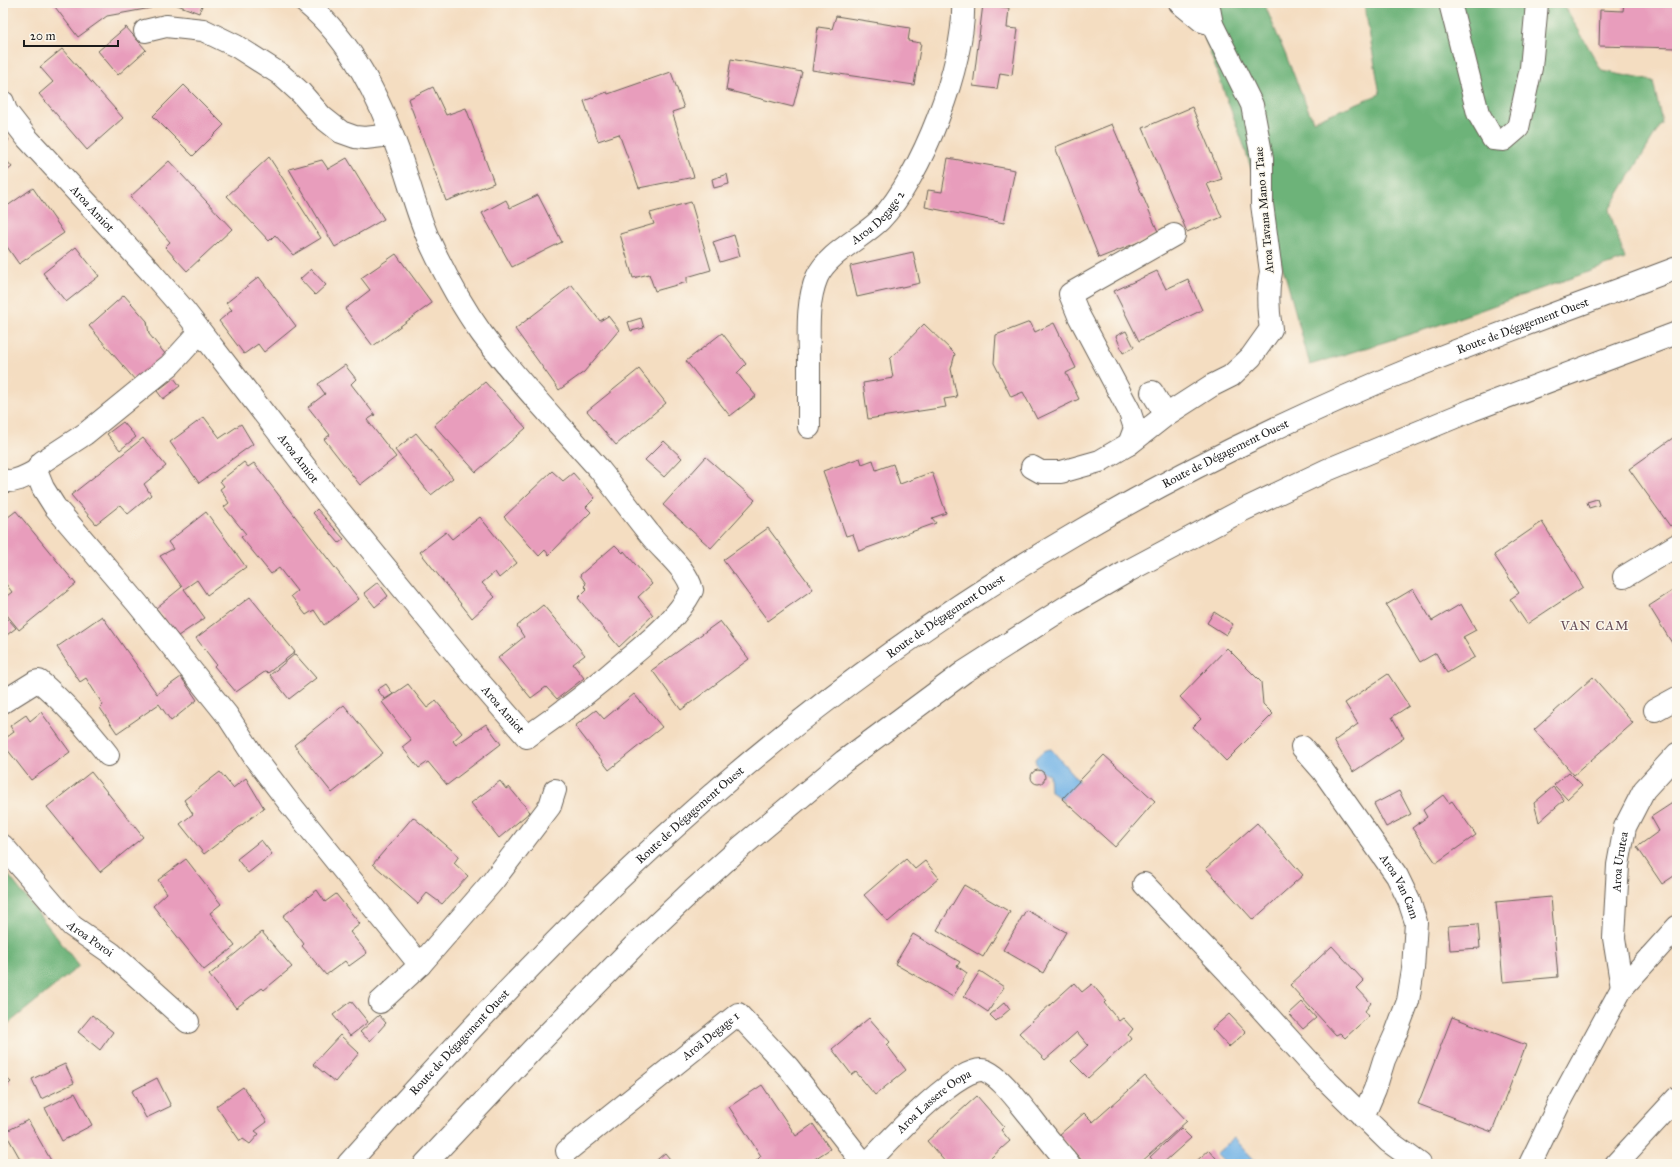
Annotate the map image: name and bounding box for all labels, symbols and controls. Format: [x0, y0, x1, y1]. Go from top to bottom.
scale bar [24, 22, 118, 48]
text: 20 m [30, 29, 56, 43]
street label: Aroa Tavana Mano a Taae [1252, 146, 1277, 275]
street label: Aroa Amiot [67, 182, 118, 235]
street label: Aroa Degage 2 [848, 188, 908, 248]
street label: Route de Dégagement Ouest [1455, 294, 1591, 357]
street label: Route de Dégagement Ouest [1159, 416, 1291, 491]
street label: Aroa Amiot [275, 430, 322, 486]
street label: Route de Dégagement Ouest [884, 571, 1008, 661]
district label: VAN CAM [1560, 618, 1629, 634]
street label: Aroa Amiot [478, 682, 528, 737]
street label: Route de Dégagement Ouest [633, 763, 747, 867]
street label: Aroa Urutea [1609, 830, 1631, 894]
street label: Aroa Van Cam [1376, 851, 1422, 921]
street label: Aroa Poroi [63, 918, 117, 960]
street label: Route de Dégagement Ouest [407, 986, 513, 1098]
street label: Aroā Degage 1 [678, 1009, 742, 1064]
street label: Aroa Lassere Oopa [893, 1066, 974, 1137]

